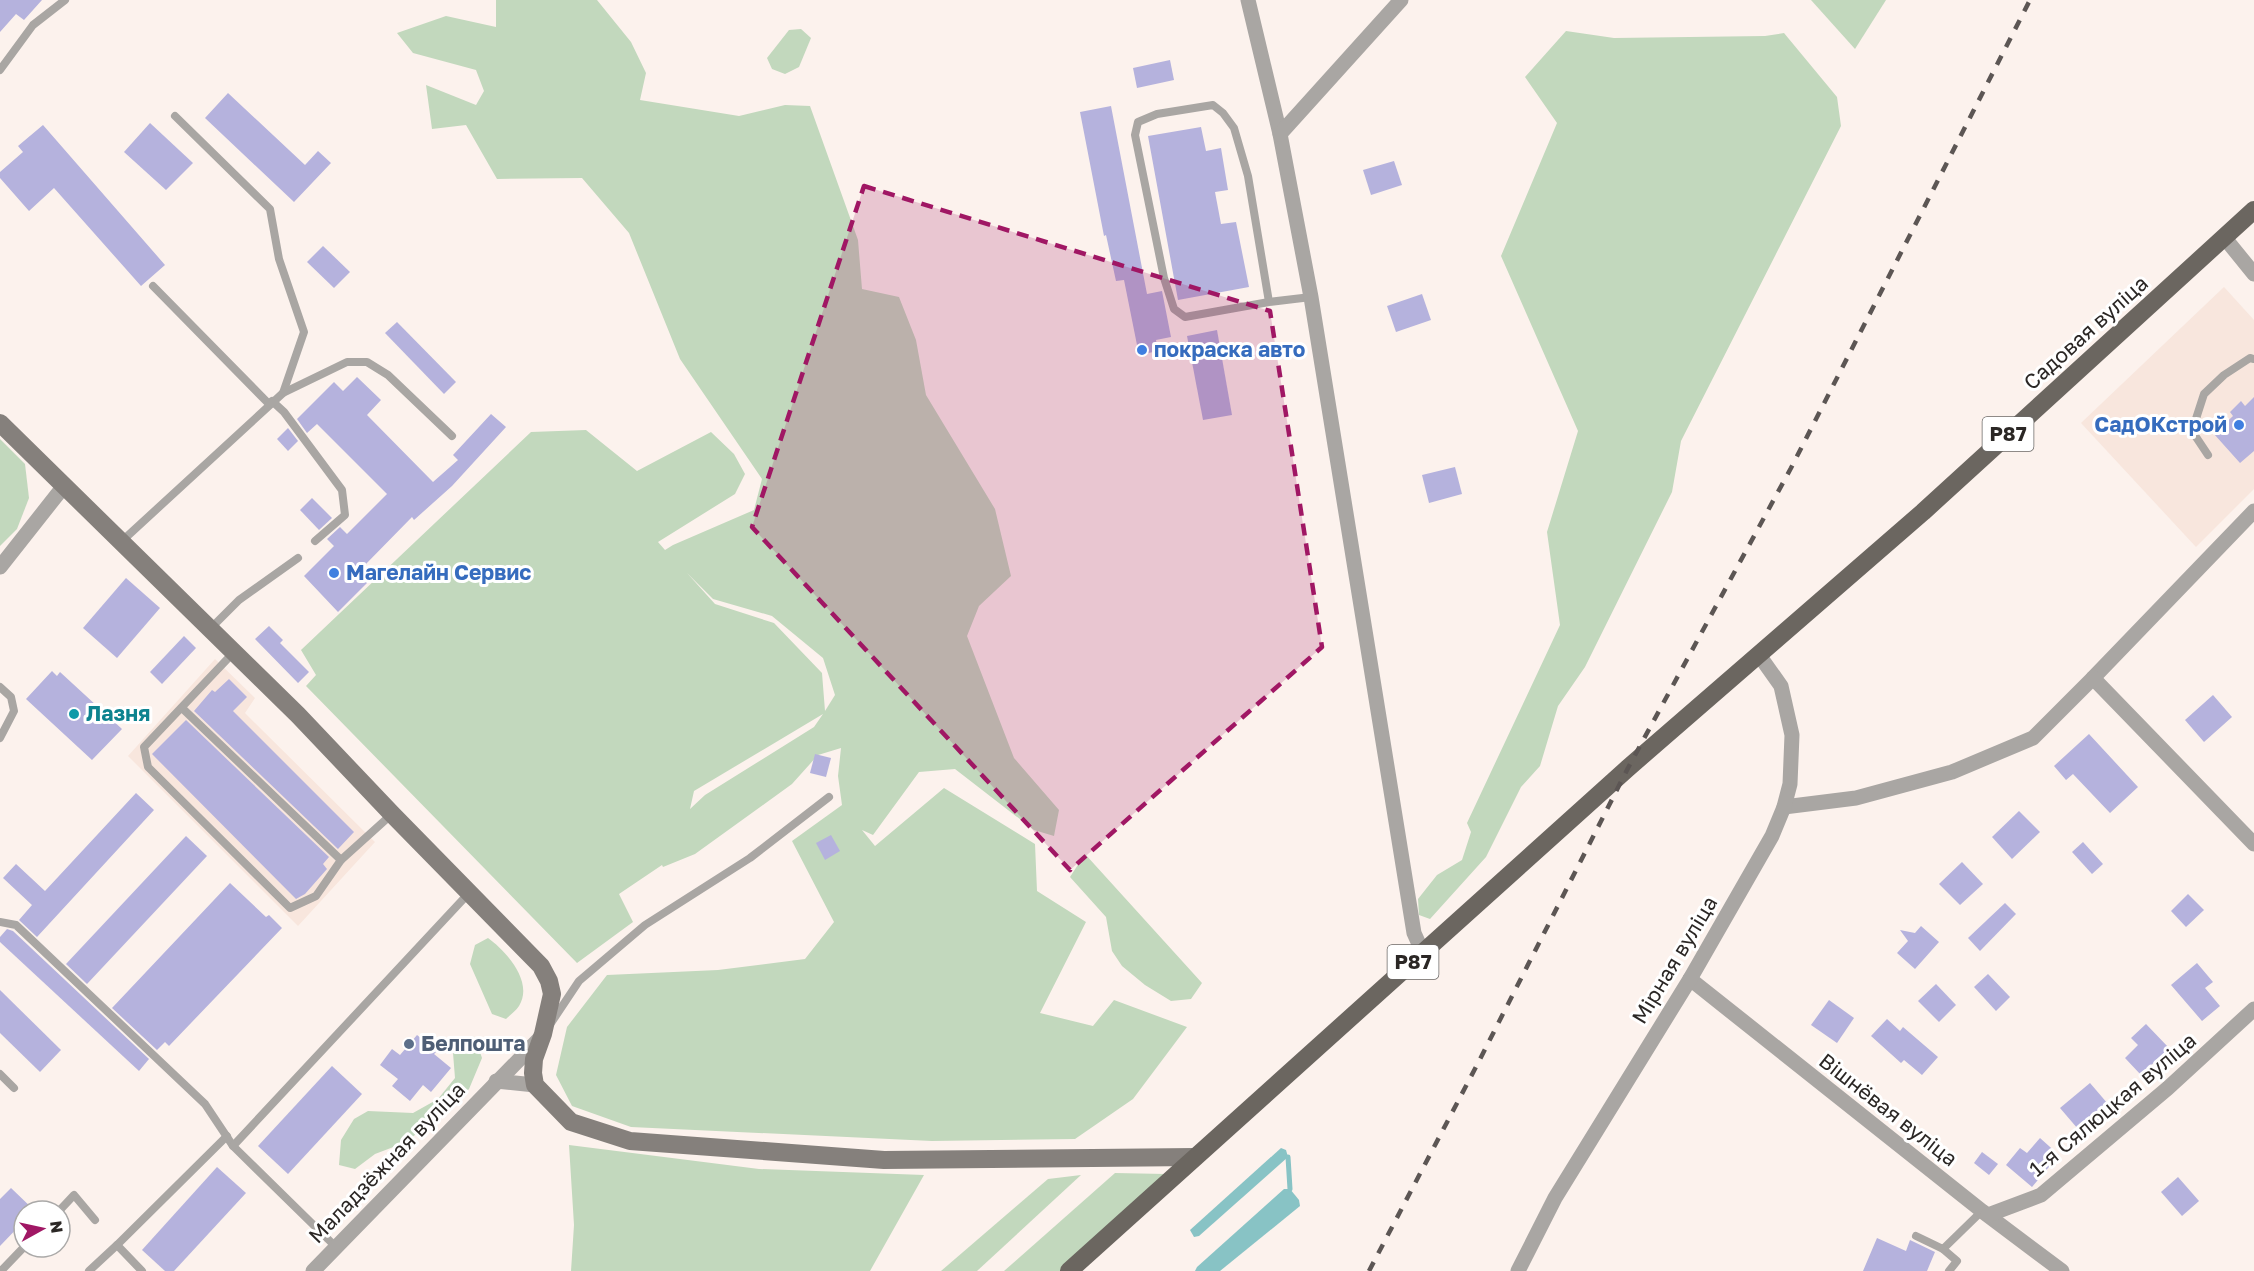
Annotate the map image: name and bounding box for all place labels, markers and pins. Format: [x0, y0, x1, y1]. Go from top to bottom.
place label: покраска авто [1154, 336, 1305, 362]
marker: покраска авто [1135, 343, 1149, 357]
place label: СадОКстрой [2094, 411, 2227, 437]
marker: СадОКстрой [2232, 418, 2246, 432]
place label: Магелайн Сервис [346, 559, 531, 585]
marker: Магелайн Сервис [327, 566, 341, 580]
place label: Лазня [86, 700, 150, 726]
marker: Лазня [67, 707, 81, 721]
place label: Белпошта [421, 1030, 525, 1056]
marker: Белпошта [402, 1037, 416, 1051]

